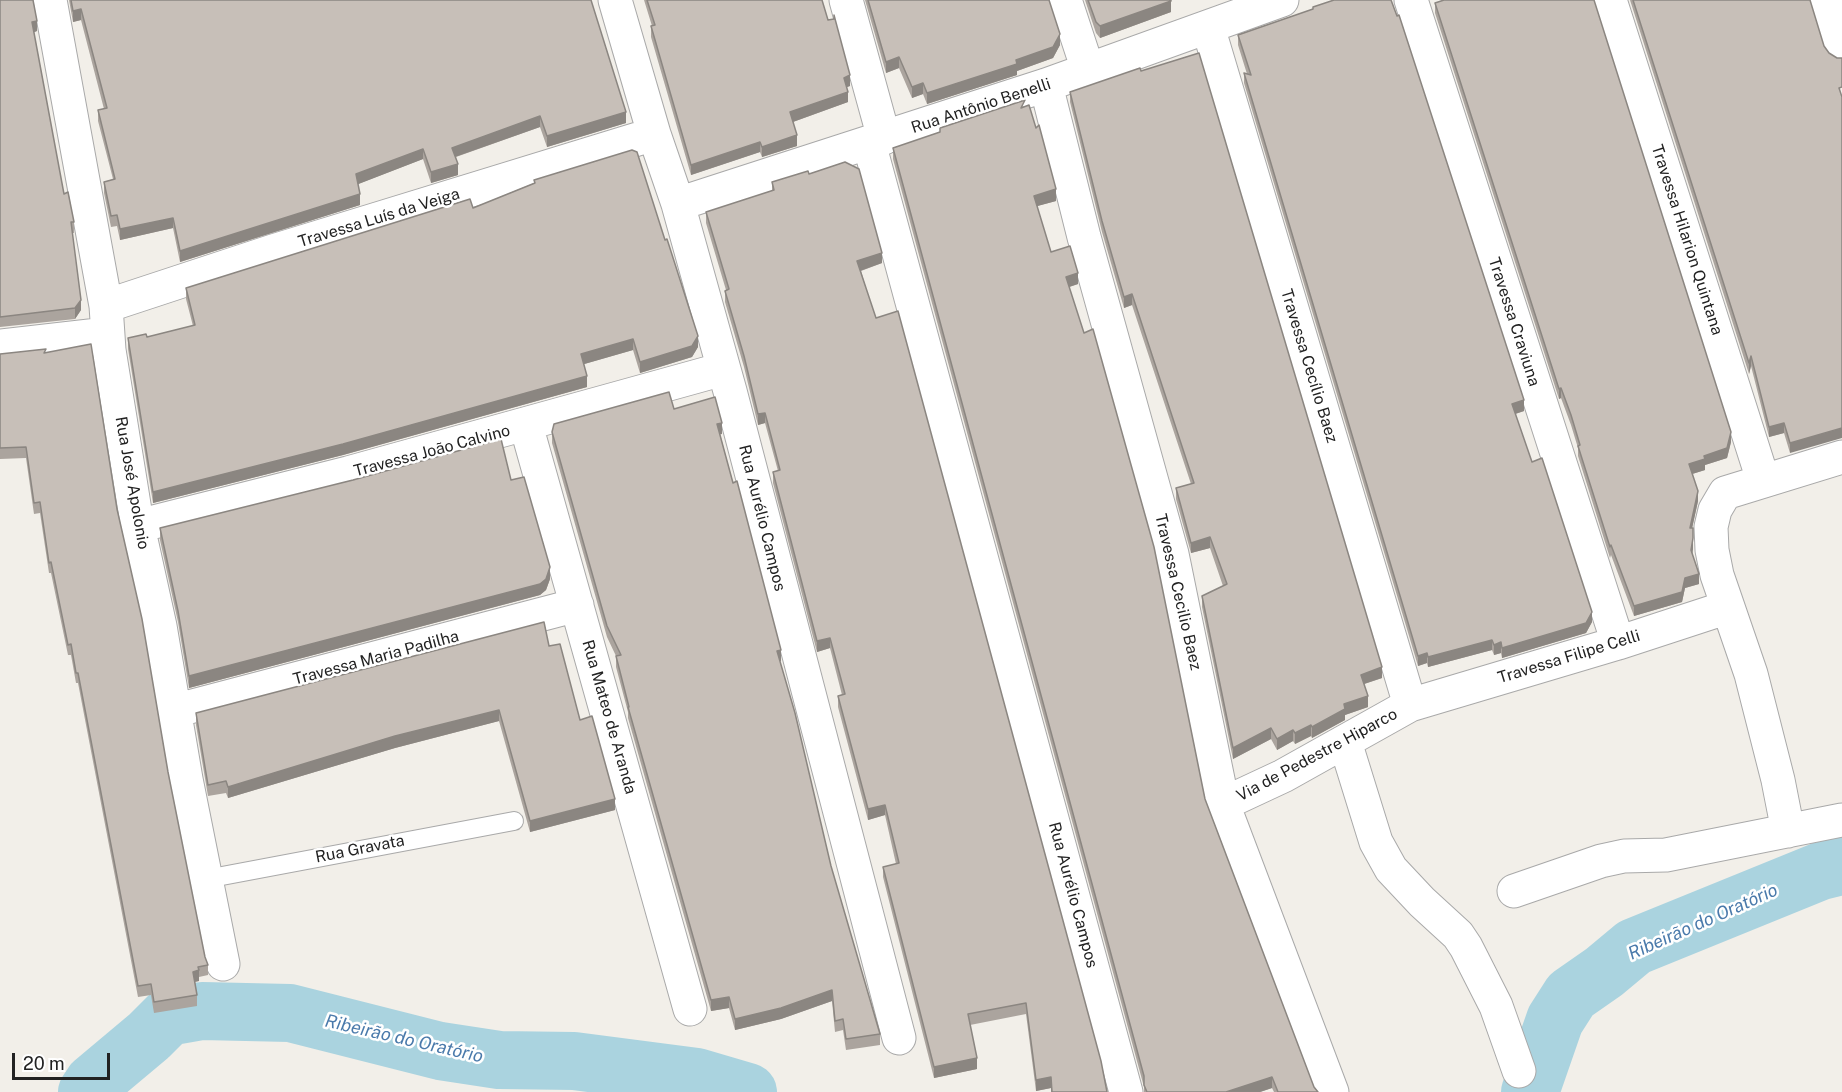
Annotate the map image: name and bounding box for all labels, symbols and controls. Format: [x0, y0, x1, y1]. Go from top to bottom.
street label: Rua Antônio Benelli [909, 74, 1053, 138]
street label: Travessa Hilarion Quintana [1647, 142, 1727, 338]
street label: Travessa Luís da Veiga [296, 184, 462, 252]
street label: Travessa Craviuna [1484, 255, 1544, 389]
street label: Travessa Cecílio Baez [1276, 287, 1342, 445]
street label: Rua José Apolonio [111, 415, 153, 551]
street label: Travessa João Calvino [352, 421, 512, 481]
street label: Rua Aurélio Campos [734, 443, 790, 593]
street label: Travessa Cecilio Baez [1151, 512, 1205, 672]
street label: Travessa Filipe Celli [1496, 626, 1642, 688]
street label: Travessa Maria Padilha [291, 627, 461, 689]
street label: Rua Mateo de Aranda [578, 638, 640, 796]
street label: Via de Pedestre Hiparco [1233, 704, 1401, 806]
street label: Rua Aurélio Campos [1044, 820, 1102, 970]
street label: Rua Gravata [314, 831, 406, 867]
water label: Ribeirão do Oratório [1625, 879, 1781, 965]
water label: Ribeirão do Oratório [323, 1010, 485, 1068]
scale bar [15, 1041, 112, 1079]
text: 20 m [23, 1053, 65, 1074]

